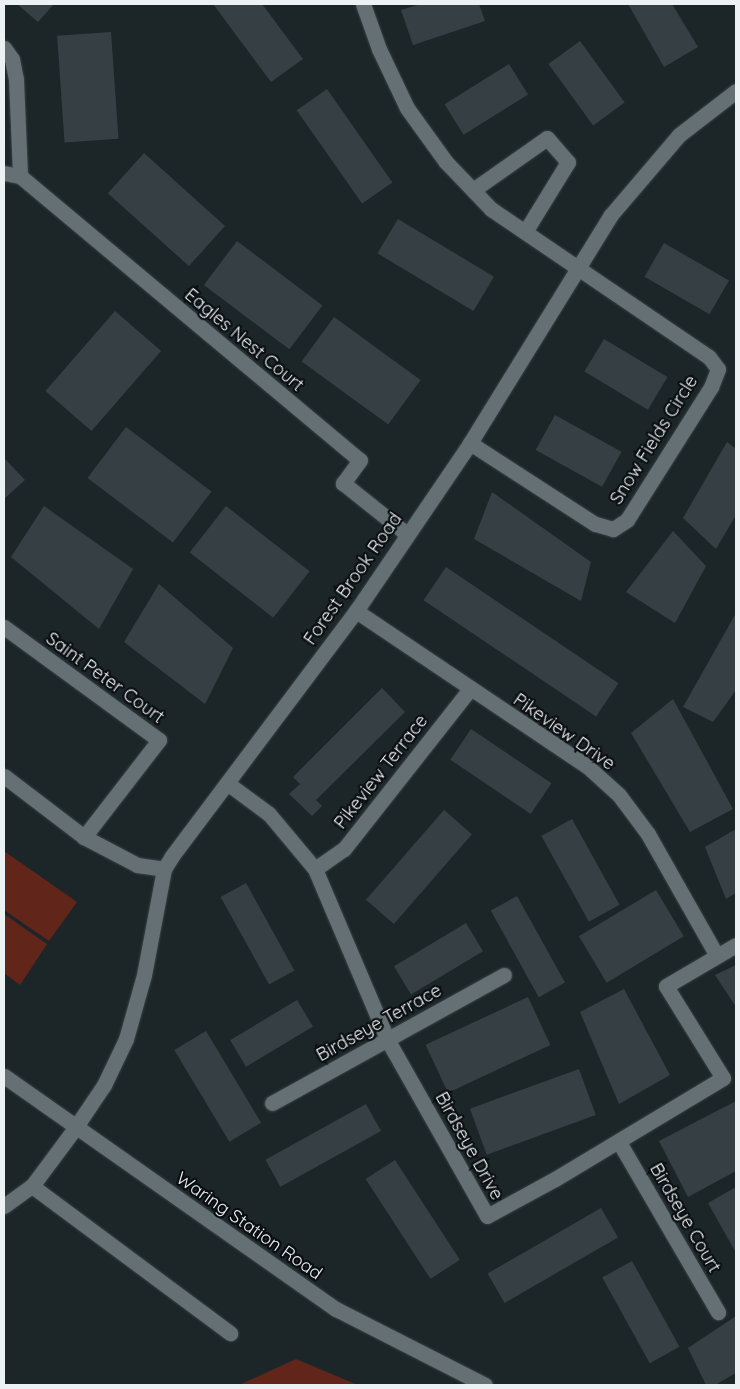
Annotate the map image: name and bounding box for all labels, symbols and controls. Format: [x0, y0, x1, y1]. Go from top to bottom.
street label: Eagles Nest Court [180, 284, 308, 396]
street label: Snow Fields Circle [606, 372, 702, 508]
street label: Forest Brook Road [299, 509, 407, 649]
street label: Saint Peter Court [42, 628, 168, 728]
street label: Pikeview Drive [509, 689, 619, 775]
street label: Pikeview Terrace [330, 711, 432, 833]
street label: Birdseye Terrace [313, 980, 445, 1066]
street label: Birdseye Drive [430, 1088, 508, 1204]
street label: Birdseye Court [645, 1159, 725, 1277]
street label: Waring Station Road [172, 1167, 326, 1285]

